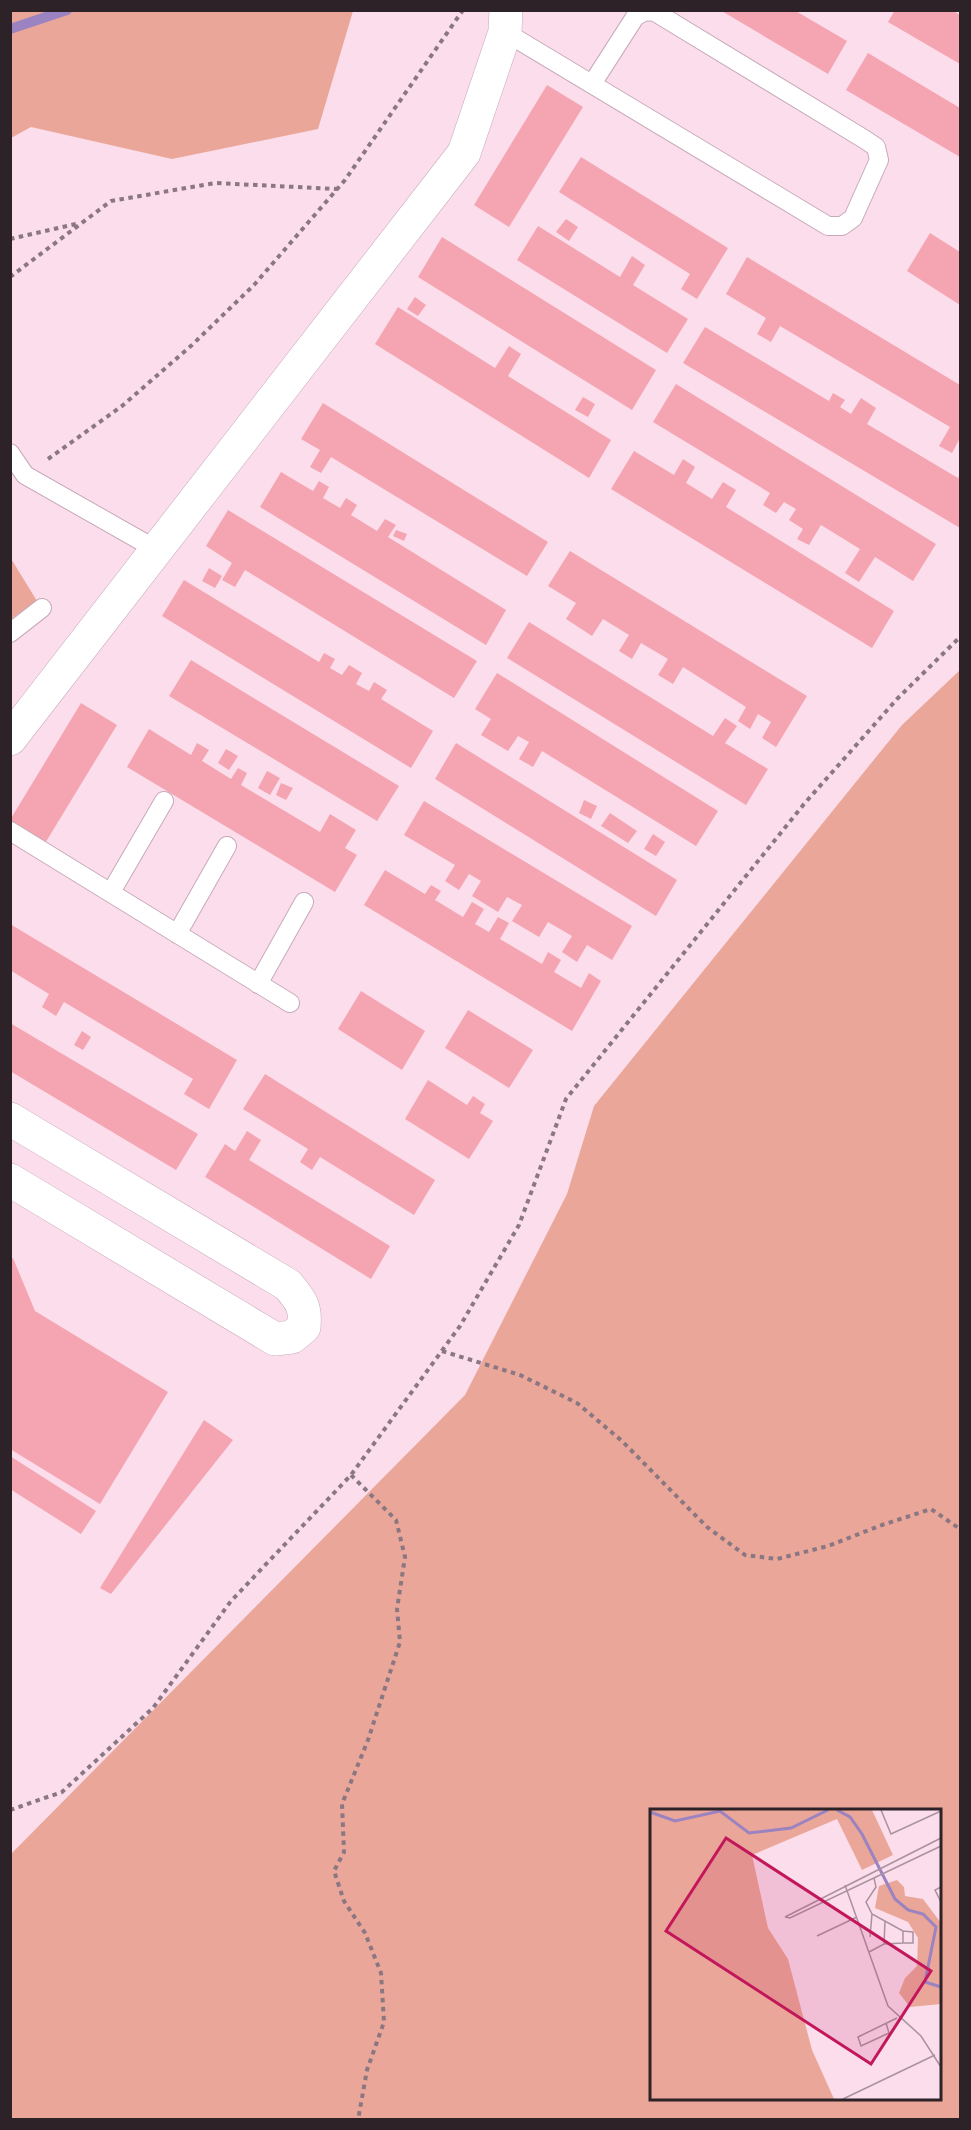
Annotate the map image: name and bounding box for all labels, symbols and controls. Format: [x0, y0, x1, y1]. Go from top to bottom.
inset map [650, 1809, 941, 2100]

